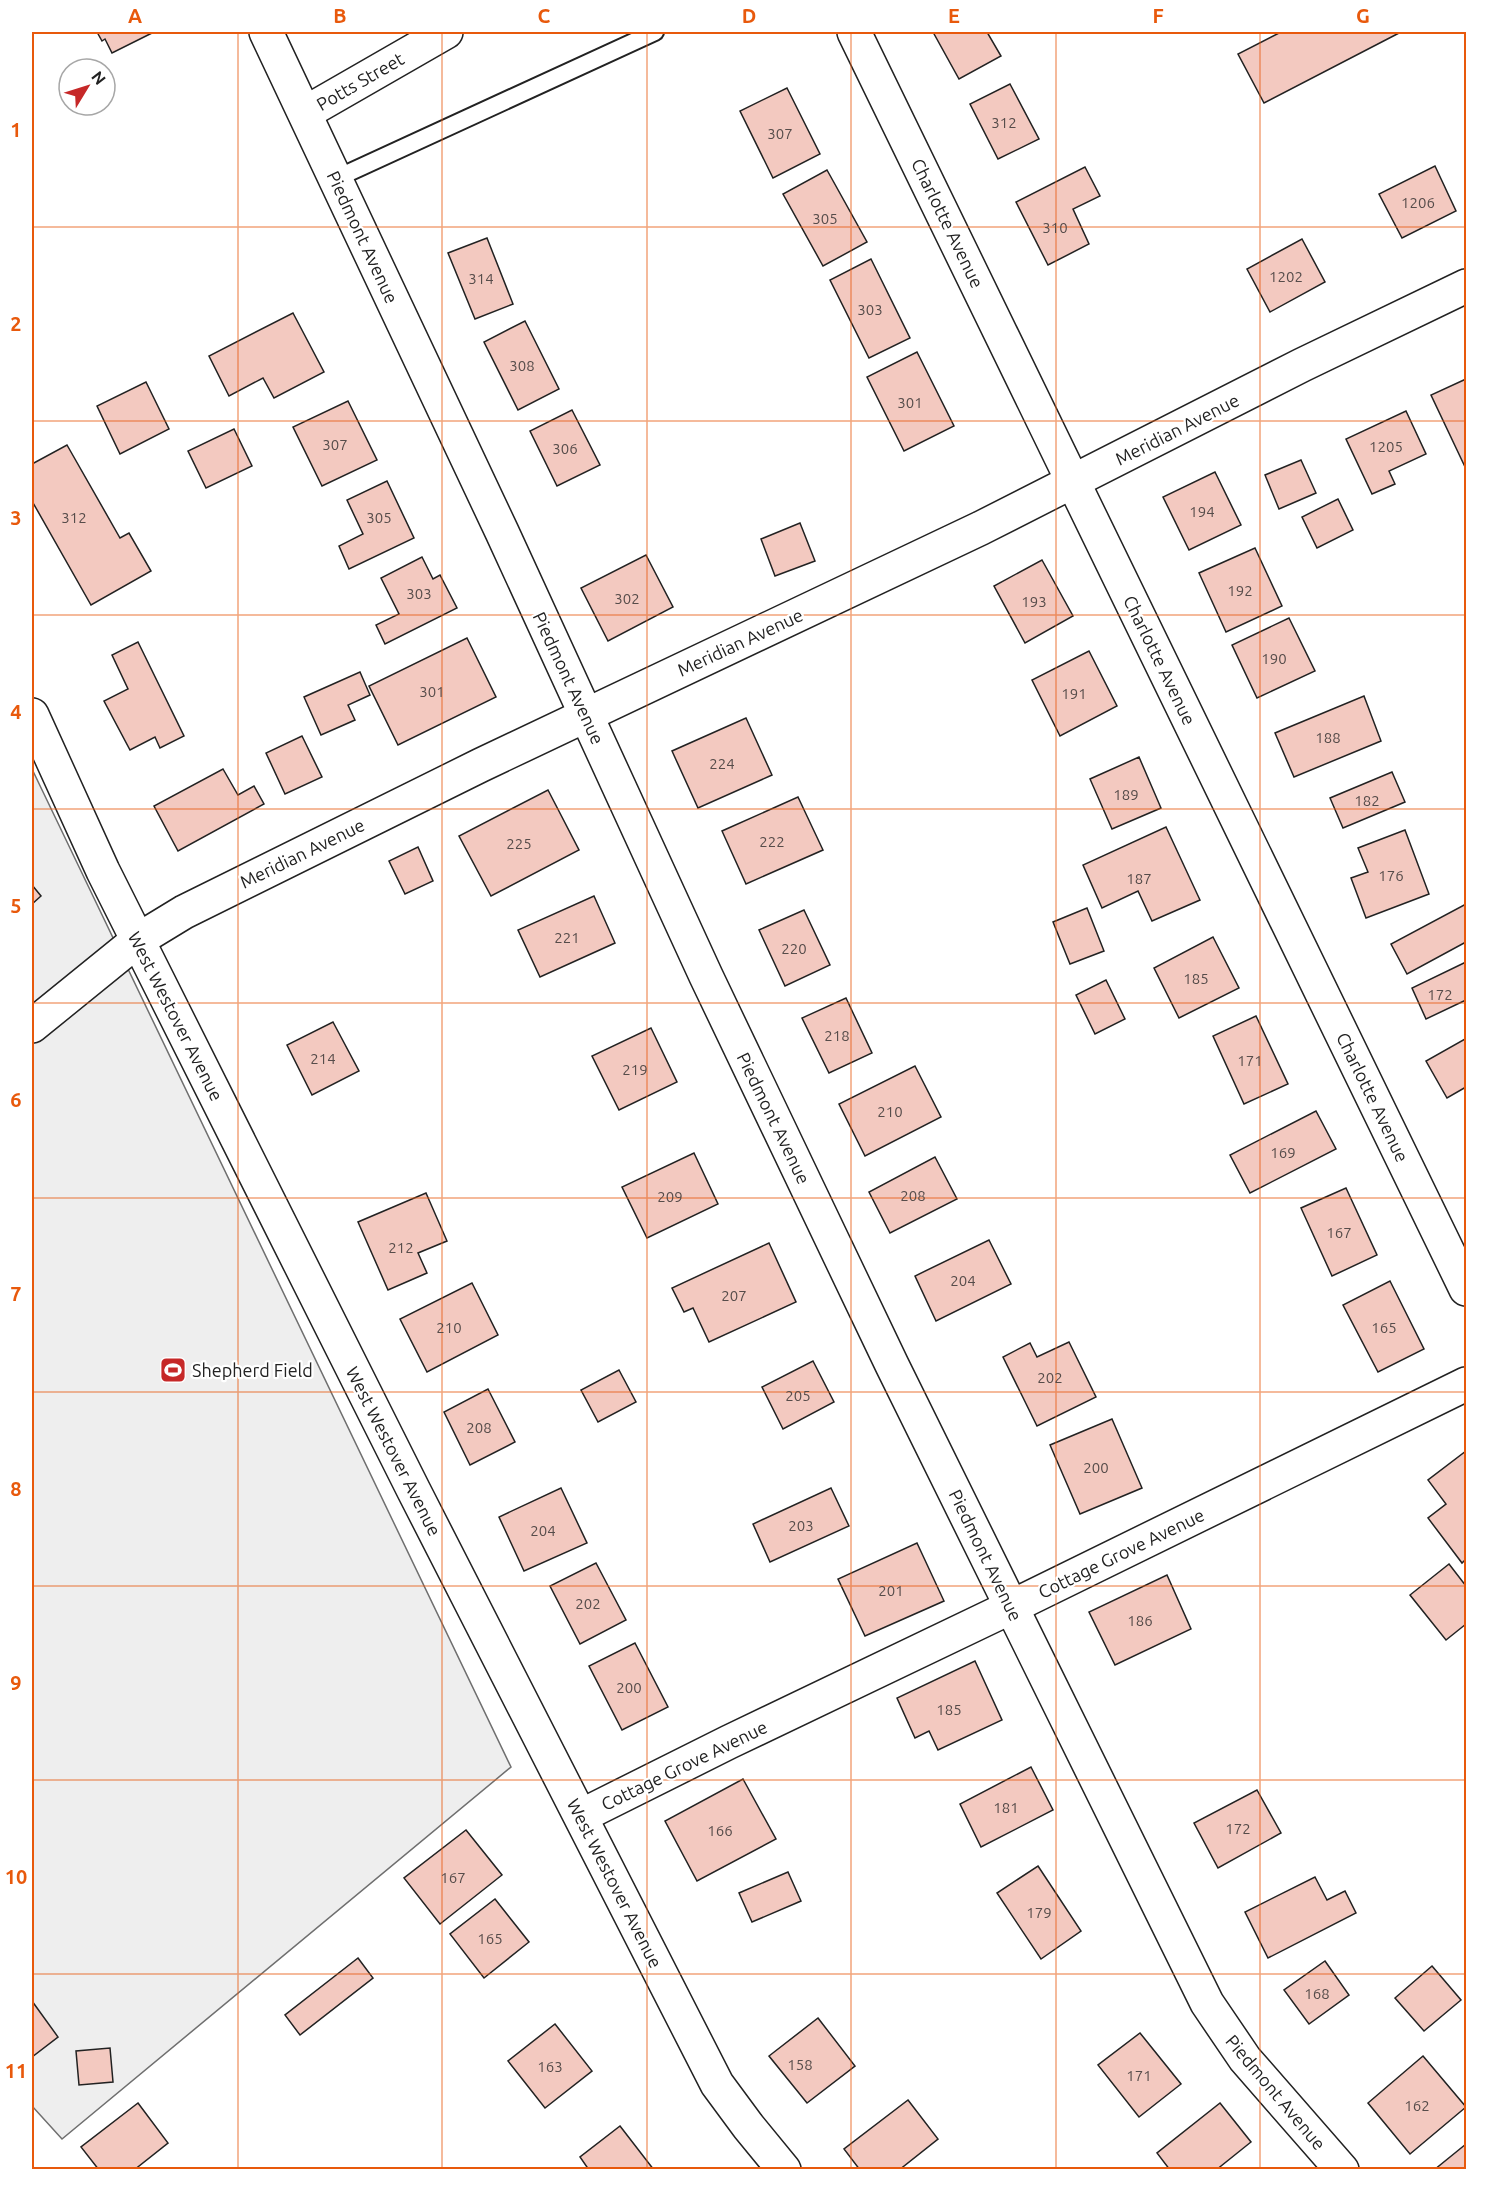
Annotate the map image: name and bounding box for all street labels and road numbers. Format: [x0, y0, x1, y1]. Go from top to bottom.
street label: Potts Street [313, 48, 407, 114]
street label: Charlotte Avenue [908, 155, 988, 291]
street label: Piedmont Avenue [324, 168, 402, 306]
street label: Meridian Avenue [1112, 389, 1242, 469]
street label: Charlotte Avenue [1120, 592, 1200, 728]
street label: Meridian Avenue [674, 604, 806, 680]
street label: Piedmont Avenue [530, 609, 608, 747]
street label: Meridian Avenue [237, 814, 367, 892]
street label: West Westover Avenue [125, 928, 227, 1104]
street label: Charlotte Avenue [1333, 1029, 1413, 1165]
street label: Piedmont Avenue [733, 1049, 815, 1187]
street label: West Westover Avenue [343, 1363, 445, 1539]
street label: Piedmont Avenue [945, 1486, 1027, 1624]
street label: Cottage Grove Avenue [1035, 1504, 1207, 1602]
street label: Cottage Grove Avenue [598, 1716, 770, 1814]
street label: West Westover Avenue [564, 1795, 666, 1971]
street label: Piedmont Avenue [1222, 2030, 1330, 2154]

